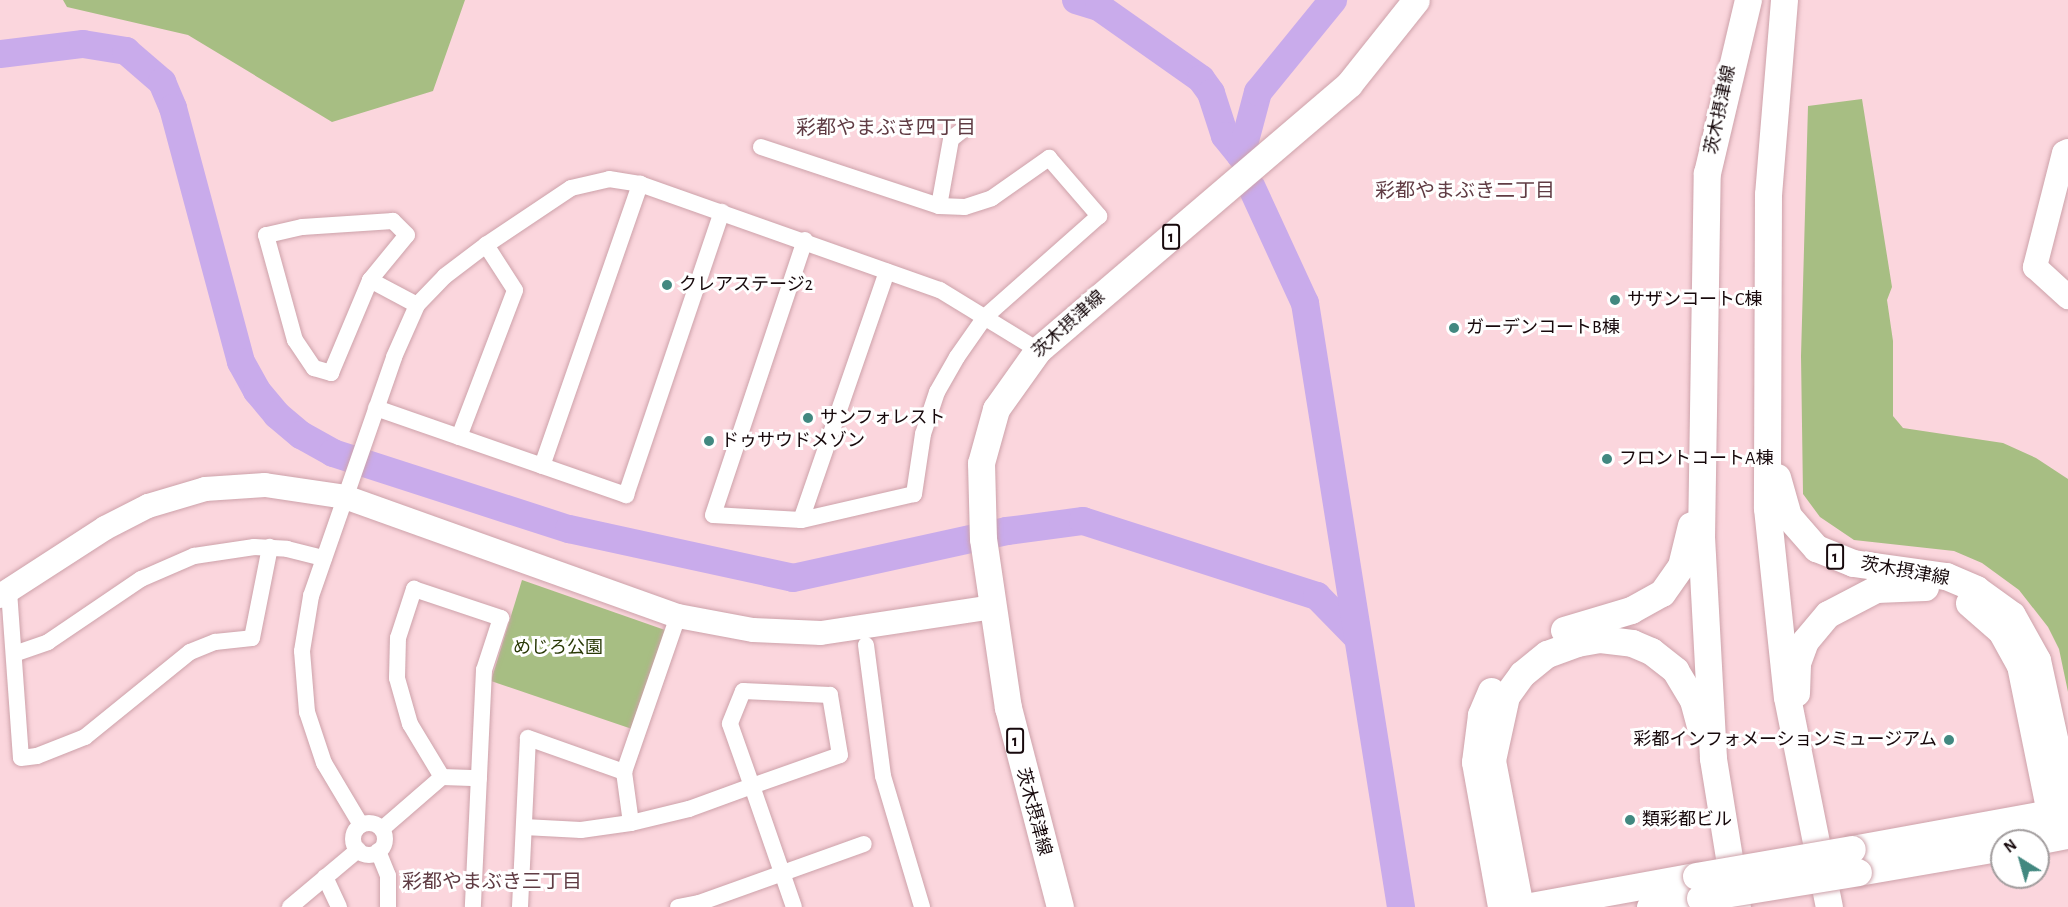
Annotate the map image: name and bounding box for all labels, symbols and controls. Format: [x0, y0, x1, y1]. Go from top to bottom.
street label: 茨木摂津線 [1701, 64, 1741, 156]
district label: 彩都やまぶき四丁目 [796, 116, 976, 140]
district label: 彩都やまぶき二丁目 [1375, 179, 1555, 203]
road number: 1 [1162, 224, 1180, 250]
place label: クレアステージ2 [679, 274, 813, 296]
marker: クレアステージ2 [660, 278, 674, 292]
street label: 茨木摂津線 [1028, 287, 1110, 363]
place label: サザンコートC棟 [1627, 289, 1762, 311]
marker: サザンコートC棟 [1608, 293, 1622, 307]
place label: ガーデンコートB棟 [1466, 317, 1620, 339]
marker: ガーデンコートB棟 [1447, 321, 1461, 335]
place label: サンフォレスト [820, 407, 946, 429]
marker: サンフォレスト [801, 411, 815, 425]
place label: ドゥサウドメゾン [721, 430, 865, 452]
marker: ドゥサウドメゾン [702, 434, 716, 448]
place label: フロントコートA棟 [1619, 448, 1773, 470]
marker: フロントコートA棟 [1600, 452, 1614, 466]
road number: 1 [1826, 544, 1844, 570]
street label: 茨木摂津線 [1859, 554, 1951, 590]
park label: めじろ公園 [513, 637, 603, 659]
road number: 1 [1006, 728, 1024, 754]
place label: 彩都インフォメーションミュージアム [1631, 729, 1937, 751]
marker: 彩都インフォメーションミュージアム [1942, 733, 1956, 747]
street label: 茨木摂津線 [1011, 766, 1055, 858]
place label: 類彩都ビル [1642, 809, 1732, 831]
marker: 類彩都ビル [1623, 813, 1637, 827]
north arrow [1990, 829, 2050, 889]
text: N [2001, 836, 2020, 856]
district label: 彩都やまぶき三丁目 [402, 870, 582, 894]

